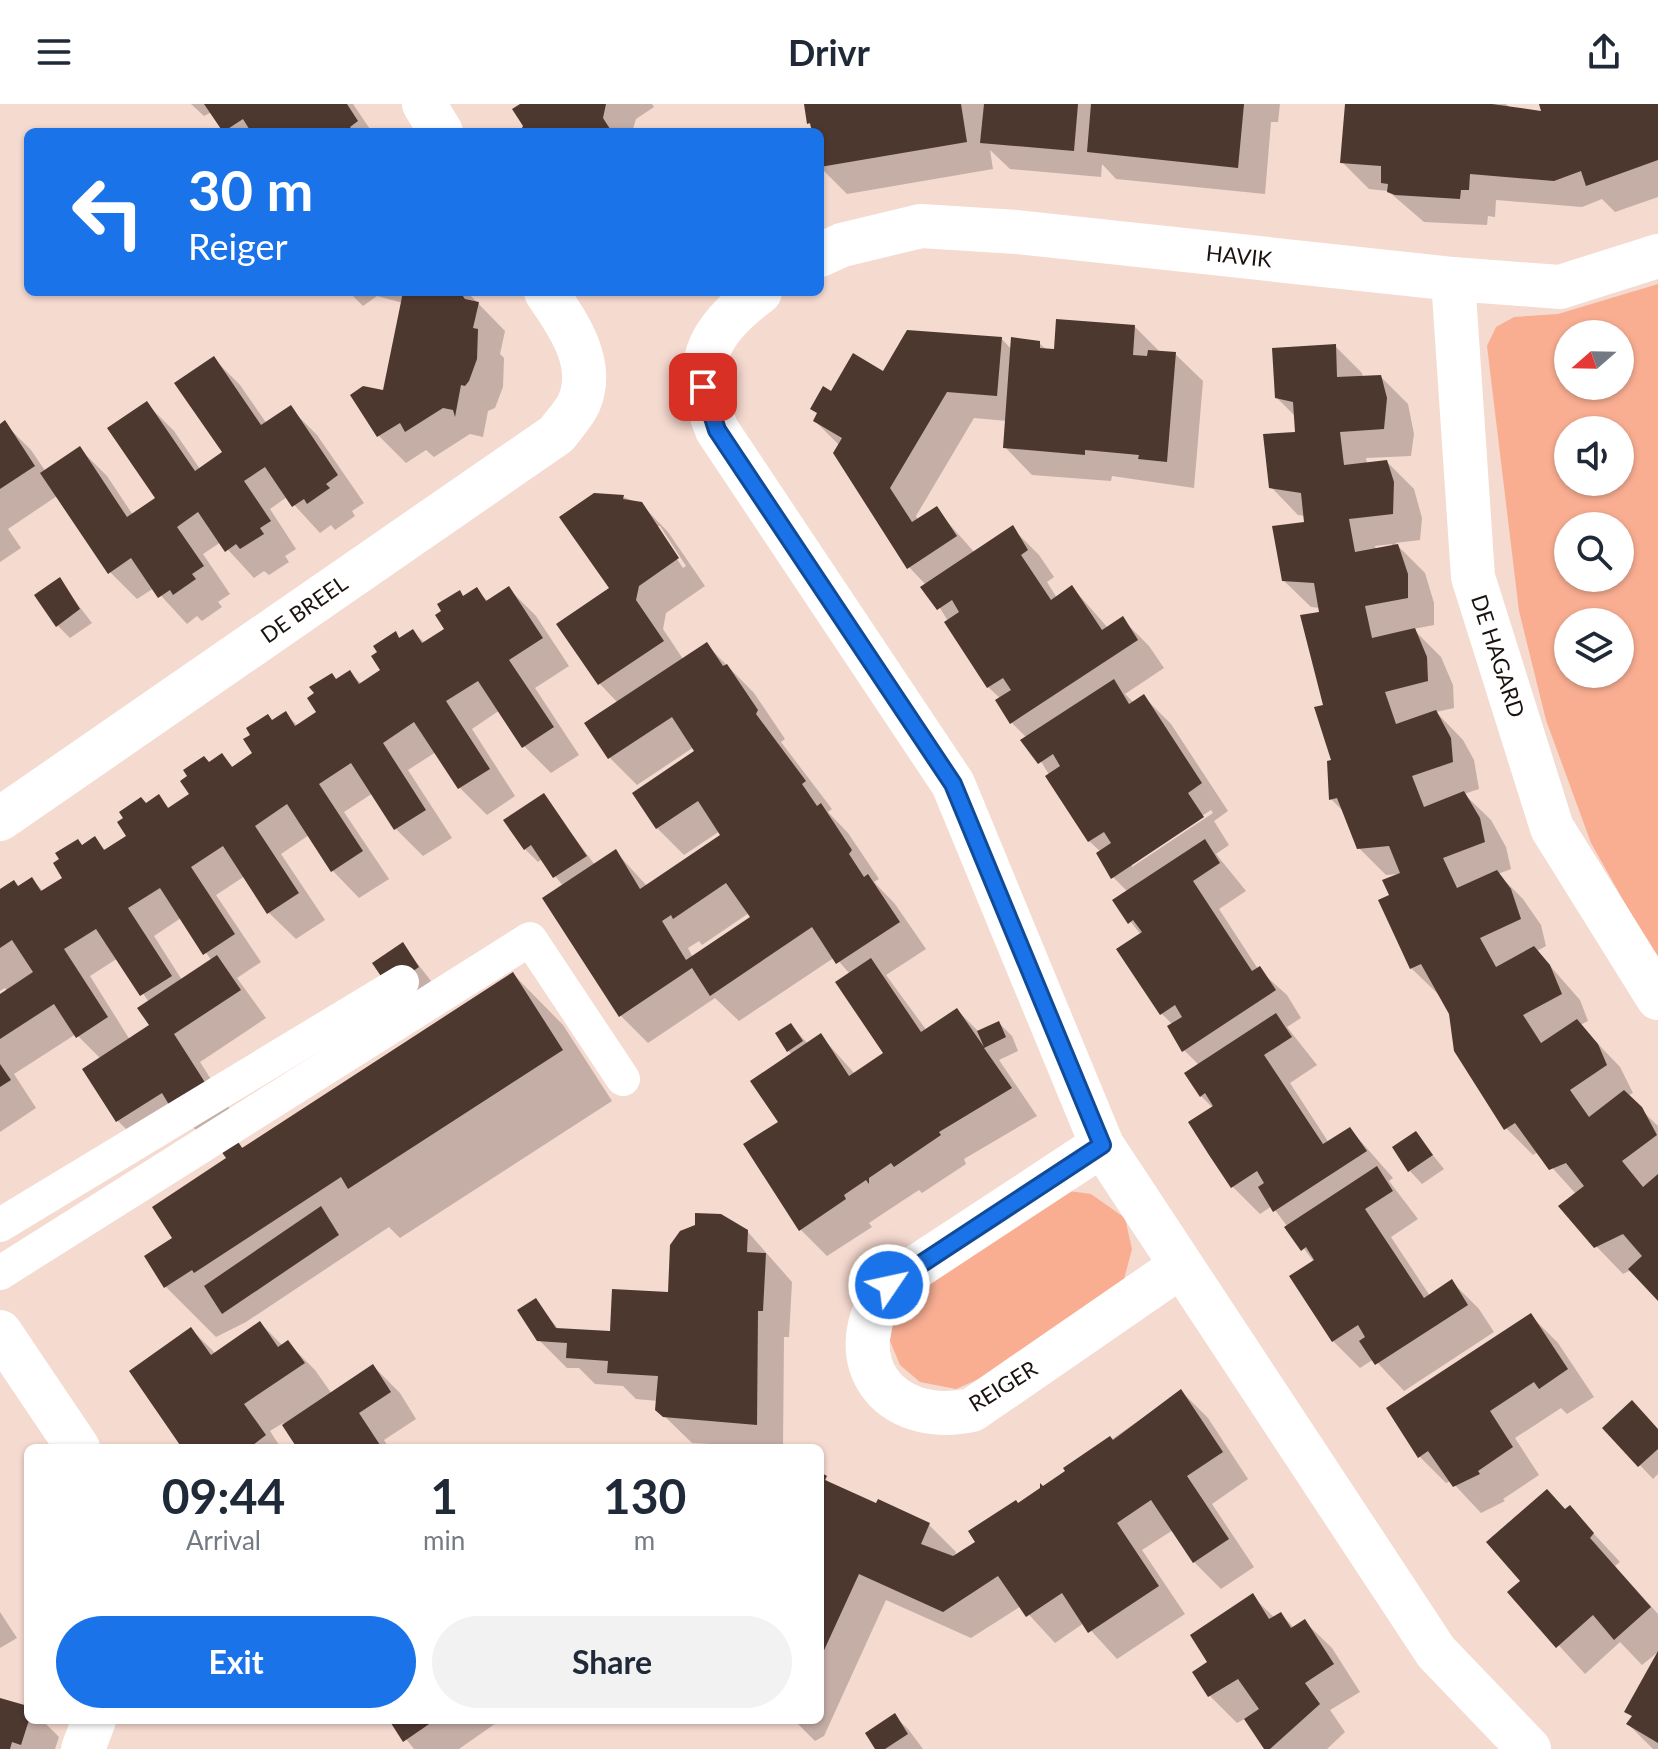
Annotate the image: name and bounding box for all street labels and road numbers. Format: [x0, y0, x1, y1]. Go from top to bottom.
street label: HAVIK [1205, 239, 1274, 272]
street label: DE BREEL [255, 569, 352, 648]
street label: DE HAGARD [1466, 591, 1531, 721]
street label: REIGER [964, 1354, 1042, 1417]

